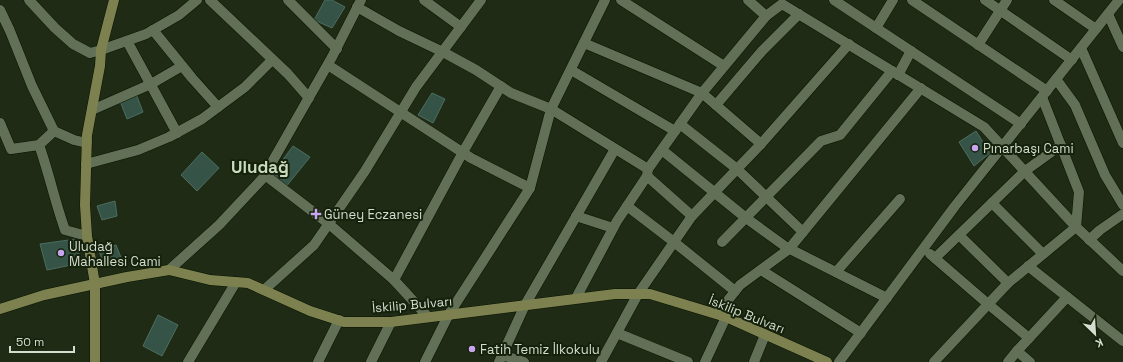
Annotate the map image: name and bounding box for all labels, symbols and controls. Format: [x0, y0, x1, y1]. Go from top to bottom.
place label: Pınarbaşı Cami [983, 140, 1074, 157]
marker: Pınarbaşı Cami [970, 143, 980, 153]
district label: Uludağ [231, 156, 289, 178]
place label: Güney Eczanesi [324, 206, 422, 223]
marker: Güney Eczanesi [311, 209, 321, 219]
place label: Uludağ Mahallesi Cami [69, 238, 161, 270]
marker: Uludağ Mahallesi Cami [56, 248, 66, 258]
street label: İskilip Bulvarı [706, 292, 787, 337]
street label: İskilip Bulvarı [371, 293, 453, 316]
north arrow [1075, 314, 1115, 354]
scale bar [10, 328, 74, 354]
text: 50 m [16, 334, 44, 350]
text: K [1093, 335, 1105, 351]
place label: Fatih Temiz İlkokulu [480, 341, 600, 358]
marker: Fatih Temiz İlkokulu [467, 344, 477, 354]

